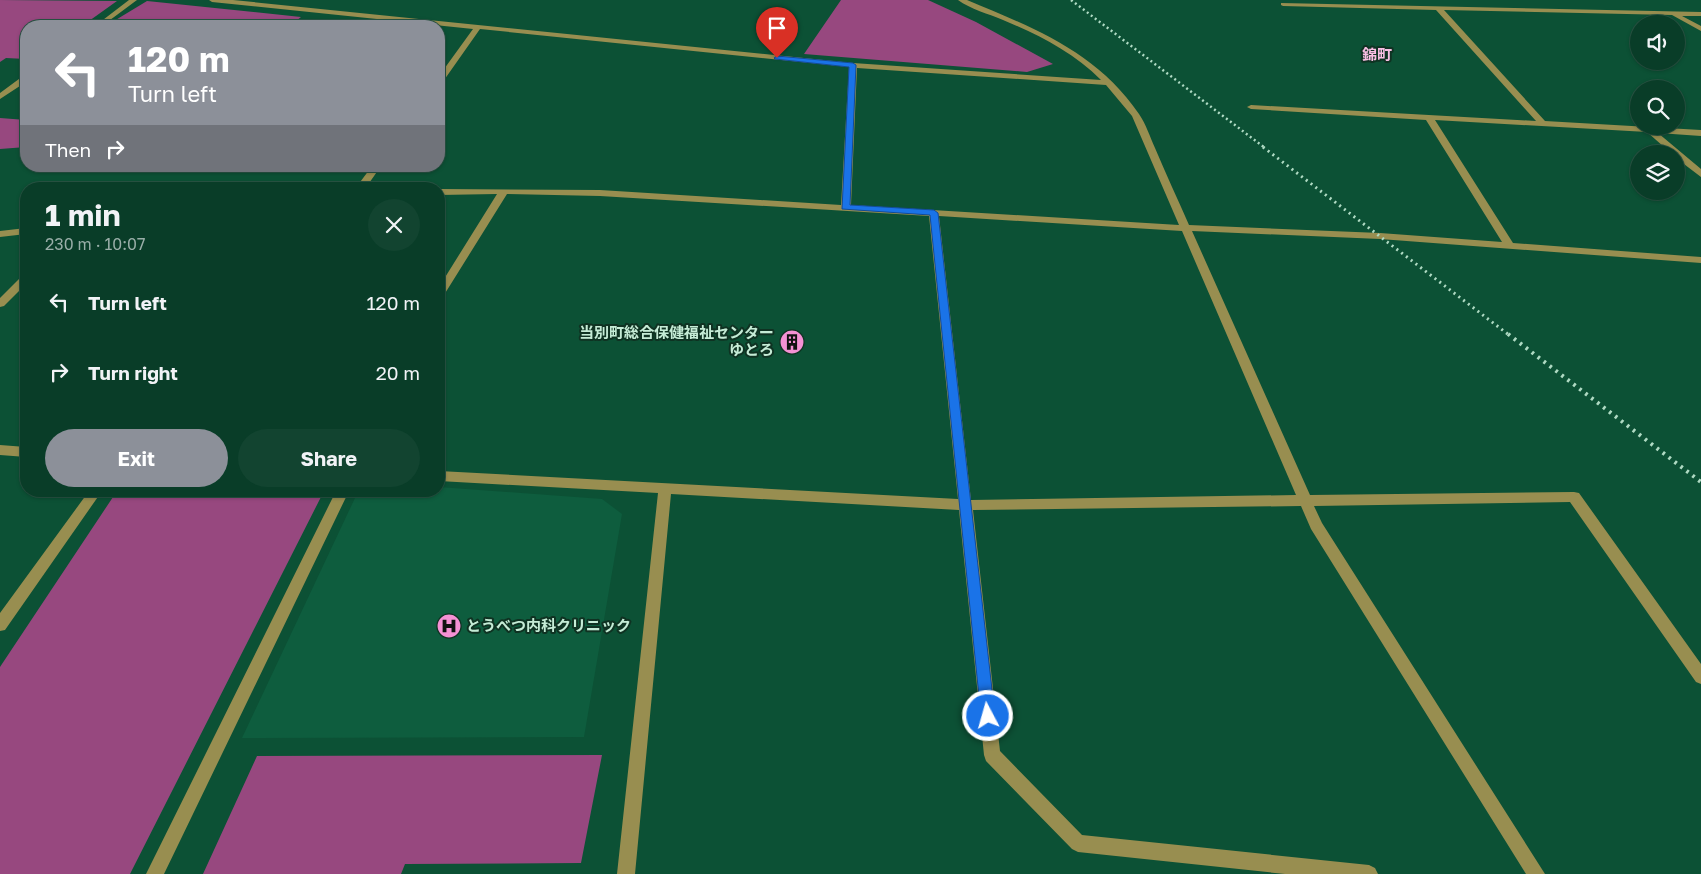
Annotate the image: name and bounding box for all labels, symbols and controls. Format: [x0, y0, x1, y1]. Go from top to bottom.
pin [756, 7, 798, 58]
icon: arrive [763, 14, 791, 42]
map controls [1630, 15, 1685, 200]
button: sound [1630, 15, 1685, 70]
text: 120 m [128, 38, 230, 80]
icon: left [45, 40, 110, 105]
district label: 錦町 [1362, 45, 1392, 63]
text: Turn left [128, 80, 217, 107]
button: search [1630, 80, 1685, 135]
icon: right [101, 135, 129, 163]
text: Then [45, 138, 91, 161]
button: layers [1630, 145, 1685, 200]
text: 1 min [45, 197, 121, 233]
button: close [368, 199, 420, 251]
text: 230 m · 10:07 [45, 234, 145, 254]
icon: left [45, 288, 73, 316]
text: Turn left [88, 291, 167, 314]
text: 120 m [366, 291, 420, 314]
place label: 当別町総合保健福祉センター ゆとろ [579, 323, 774, 358]
building icon: 当別町総合保健福祉センター ゆとろ [779, 329, 805, 355]
icon: right [45, 358, 73, 386]
text: Turn right [88, 361, 178, 384]
text: 20 m [376, 361, 420, 384]
button: Exit [45, 429, 228, 487]
button: Share [238, 429, 420, 487]
hospital icon: とうべつ内科クリニック [436, 613, 462, 639]
place label: とうべつ内科クリニック [466, 616, 631, 634]
position arrow [961, 689, 1013, 741]

